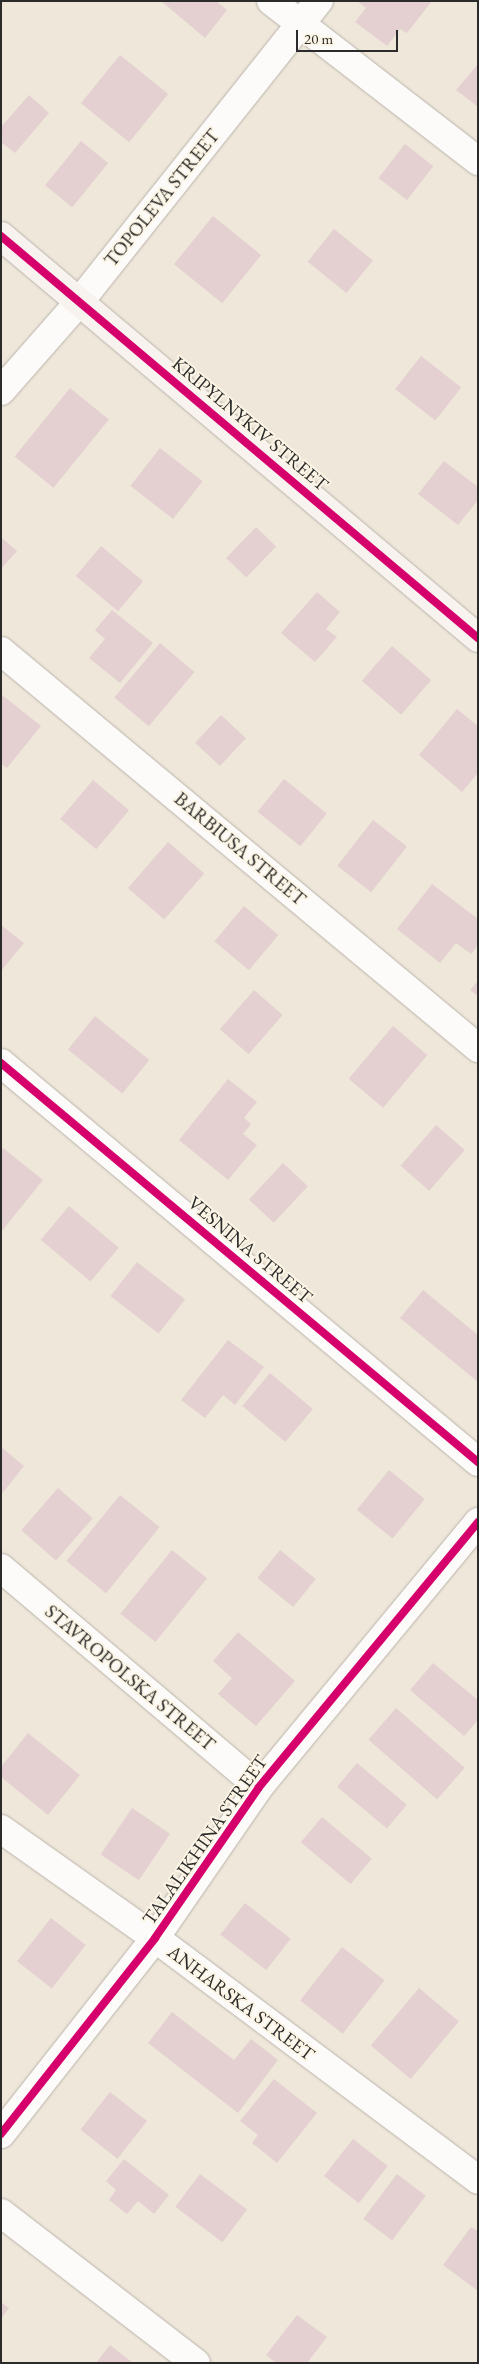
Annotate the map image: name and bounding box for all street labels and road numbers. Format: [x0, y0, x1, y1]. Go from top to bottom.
street label: TOPOLEVA STREET [100, 125, 224, 271]
street label: KRIPYLNYKIV STREET [167, 352, 333, 496]
street label: BARBIUSA STREET [170, 787, 310, 911]
street label: VESNINA STREET [183, 1191, 317, 1309]
street label: STAVROPOLSKA STREET [40, 1600, 220, 1756]
street label: TALALIKHINA STREET [138, 1751, 272, 1929]
street label: ANHARSKA STREET [163, 1940, 319, 2066]

